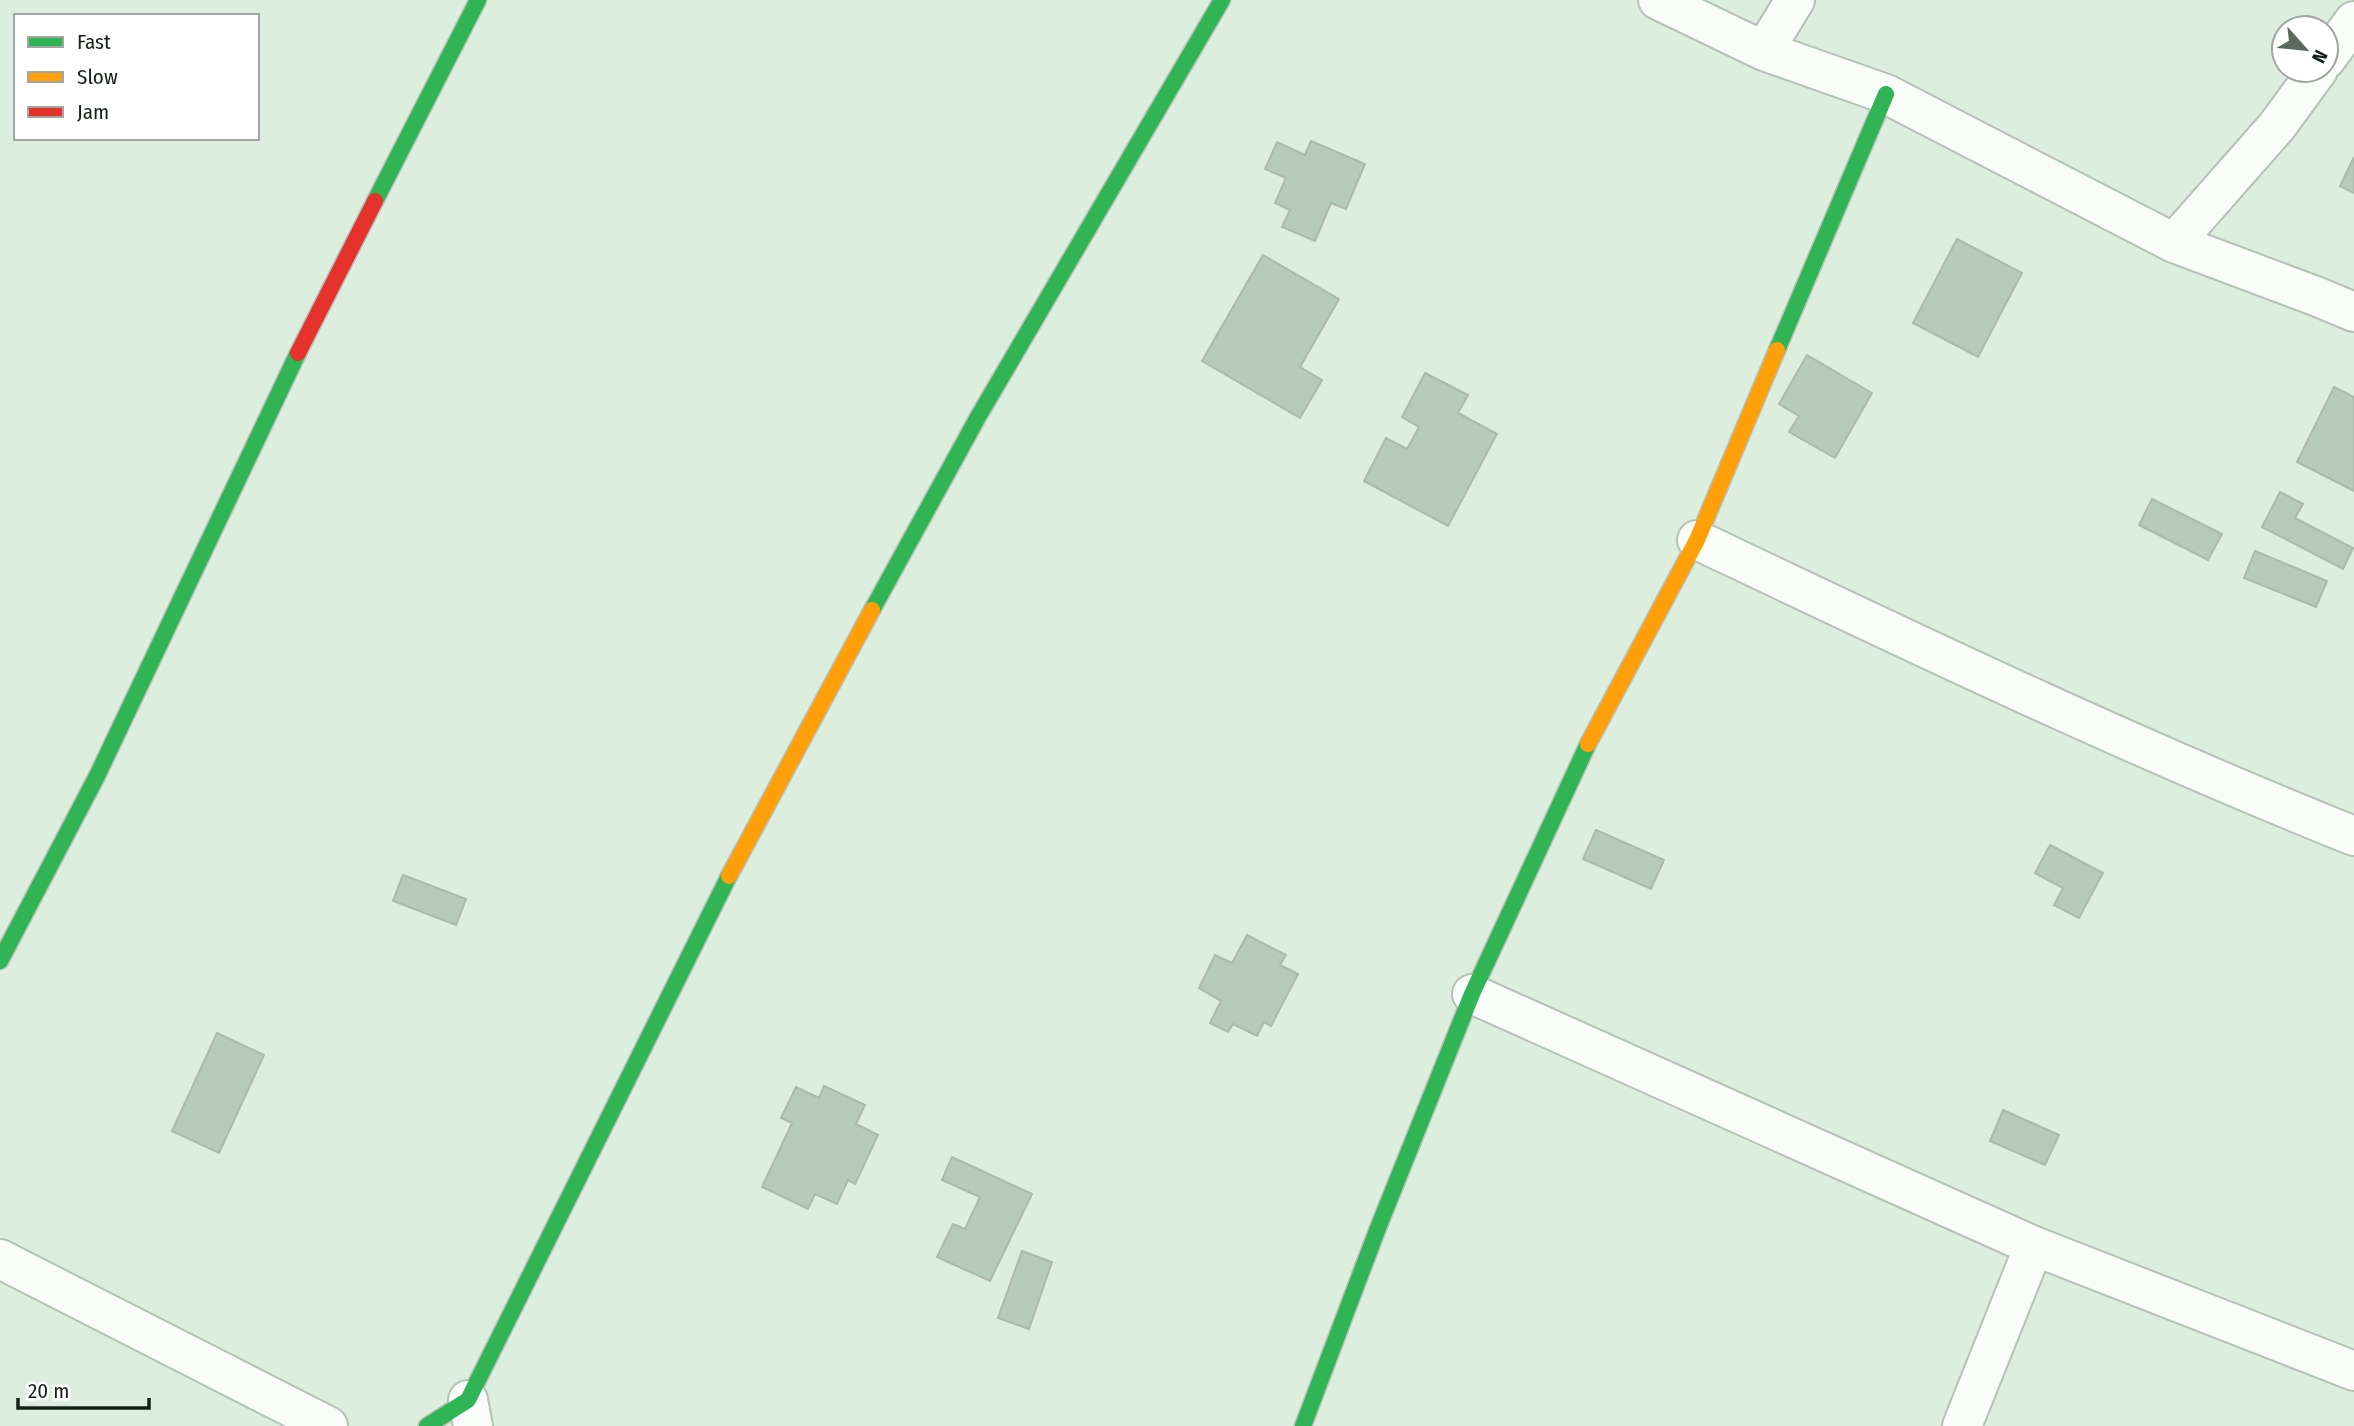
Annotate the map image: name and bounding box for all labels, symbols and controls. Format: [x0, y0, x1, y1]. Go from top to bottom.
legend [14, 14, 259, 140]
north arrow [2270, 14, 2340, 84]
text: Fast [77, 29, 111, 55]
text: N [2307, 46, 2333, 67]
text: Slow [77, 64, 118, 90]
text: Jam [77, 99, 109, 125]
scale bar [18, 1366, 149, 1410]
text: 20 m [28, 1378, 69, 1404]

